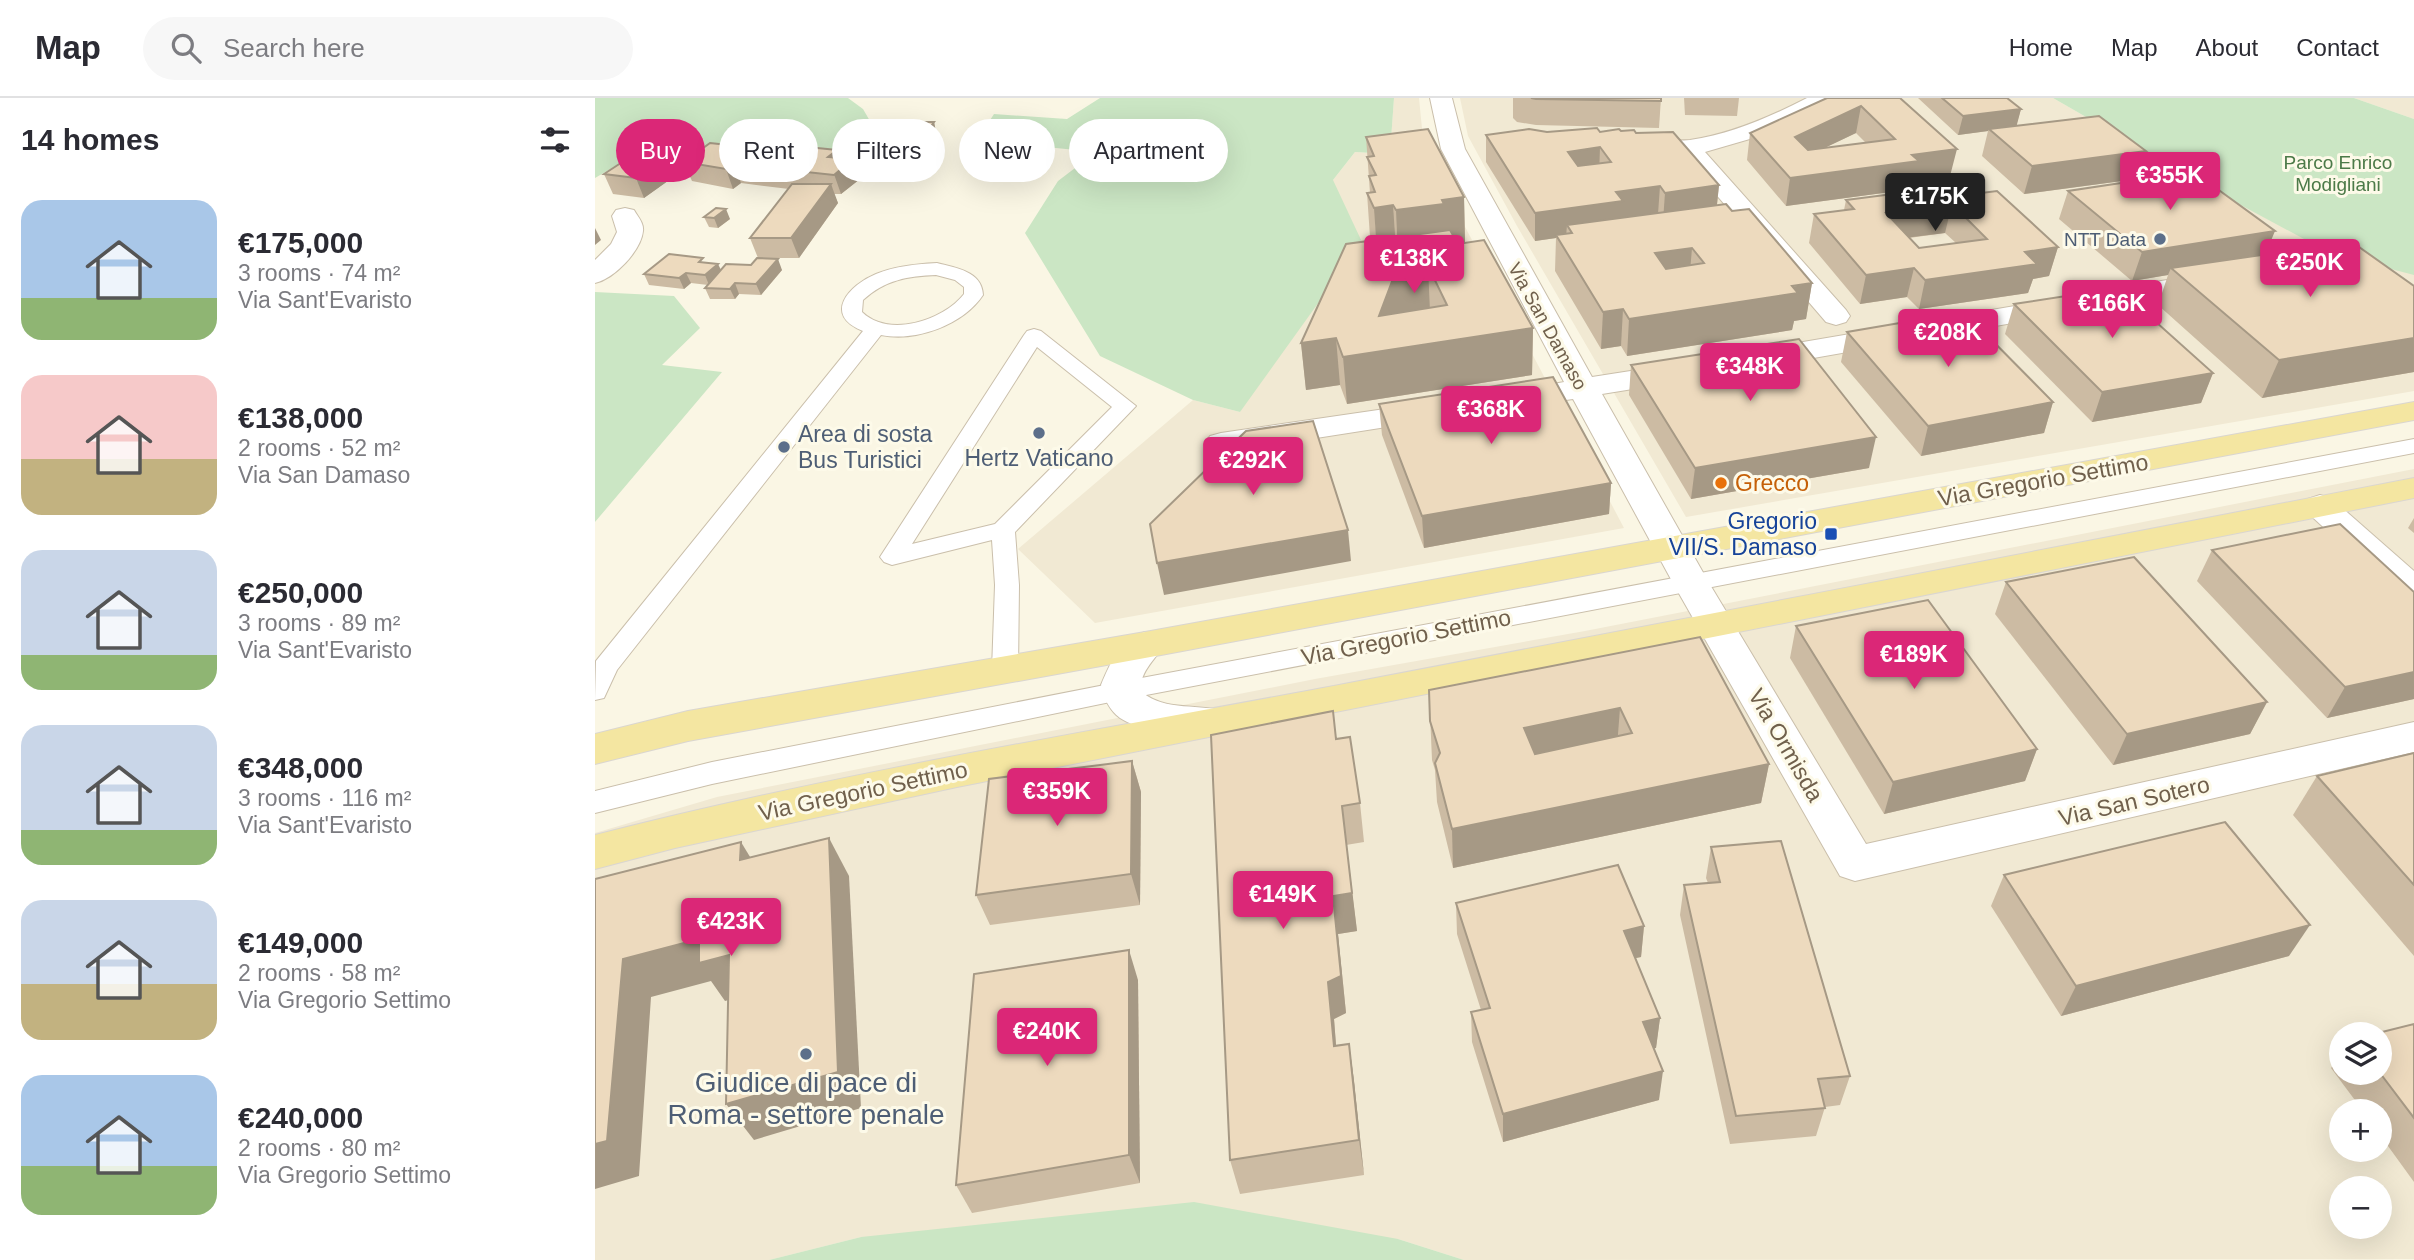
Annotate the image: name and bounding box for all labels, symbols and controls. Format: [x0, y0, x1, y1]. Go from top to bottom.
search box [143, 17, 633, 80]
text: Map [35, 29, 101, 66]
icon: search [167, 29, 205, 67]
text: Search here [223, 33, 365, 63]
text: Home [2009, 34, 2073, 61]
text: Map [2111, 34, 2158, 61]
text: About [2196, 34, 2258, 61]
text: Contact [2296, 34, 2379, 61]
chip: Buy [616, 119, 705, 182]
chip: Rent [719, 119, 818, 182]
chip: Filters [832, 119, 945, 182]
chip: New [959, 119, 1055, 182]
chip: Apartment [1069, 119, 1228, 182]
icon: filters [536, 121, 574, 159]
text: 14 homes [21, 123, 159, 156]
pin: €355K [2121, 152, 2219, 212]
park label: Parco Enrico Modigliani [2284, 152, 2392, 195]
text: €355K [2136, 162, 2204, 188]
pin: €175K [1886, 174, 1984, 233]
text: €175K [1901, 183, 1969, 209]
text: €175,000 [238, 226, 363, 259]
icon: home [77, 228, 161, 312]
place label: NTT Data [2064, 229, 2146, 250]
marker: NTT Data [2152, 231, 2168, 247]
pin: €138K [1365, 236, 1463, 295]
pin: €250K [2261, 240, 2359, 299]
text: €138K [1380, 245, 1448, 271]
text: €250K [2276, 249, 2344, 275]
street label: Via San Damaso [1504, 259, 1591, 394]
text: 3 rooms · 74 m² [238, 260, 400, 286]
pin: €166K [2063, 280, 2161, 340]
text: Via Sant'Evaristo [238, 287, 412, 313]
text: €166K [2078, 290, 2146, 316]
pin: €208K [1899, 310, 1997, 369]
text: €208K [1914, 319, 1982, 345]
pin: €348K [1701, 344, 1799, 403]
text: €348K [1716, 353, 1784, 379]
pin: €368K [1442, 386, 1540, 446]
text: €368K [1457, 396, 1525, 422]
text: €138,000 [238, 401, 363, 434]
icon: home [77, 403, 161, 487]
place label: Area di sosta Bus Turistici [798, 421, 932, 473]
marker: Hertz Vaticano [1031, 425, 1047, 441]
text: 2 rooms · 52 m² [238, 435, 400, 461]
pin: €292K [1204, 438, 1302, 497]
marker: Area di sosta Bus Turistici [776, 439, 792, 455]
place label: Hertz Vaticano [964, 445, 1114, 471]
text: €292K [1219, 447, 1287, 473]
street label: Via Gregorio Settimo [1936, 449, 2150, 511]
text: Via San Damaso [238, 462, 410, 488]
place label: Grecco [1735, 470, 1809, 496]
marker: Grecco [1713, 475, 1729, 491]
place label: Gregorio VII/S. Damaso [1669, 508, 1817, 560]
marker: Gregorio VII/S. Damaso [1823, 526, 1839, 542]
text: €250,000 [238, 576, 363, 609]
icon: home [77, 578, 161, 662]
street label: Via Gregorio Settimo [1299, 604, 1513, 670]
text: 3 rooms · 89 m² [238, 610, 400, 636]
pin: €189K [1865, 632, 1963, 691]
text: Via Sant'Evaristo [238, 637, 412, 663]
text: €189K [1880, 641, 1948, 667]
street label: Via Ormisda [1743, 684, 1829, 806]
text: €348,000 [238, 751, 363, 784]
icon: home [77, 753, 161, 837]
street label: Via Gregorio Settimo [756, 756, 970, 826]
pin: €359K [1008, 768, 1106, 828]
street label: Via San Sotero [2056, 771, 2212, 831]
text: €359K [1023, 778, 1091, 804]
text: 3 rooms · 116 m² [238, 785, 411, 811]
text: Via Sant'Evaristo [238, 812, 412, 838]
pin: €149K [1234, 872, 1332, 931]
text: €149K [1249, 881, 1317, 907]
pin: €423K [682, 898, 780, 958]
text: €423K [697, 908, 765, 934]
text: €149,000 [238, 926, 363, 959]
icon: home [77, 928, 161, 1012]
text: 2 rooms · 58 m² [238, 960, 400, 986]
text: Via Gregorio Settimo [238, 987, 451, 1013]
pin: €240K [998, 1009, 1096, 1068]
text: €240K [1013, 1018, 1081, 1044]
map controls [2329, 1022, 2392, 1239]
button: layers [2329, 1022, 2392, 1085]
marker: Giudice di pace di Roma - settore penale [798, 1046, 814, 1062]
place label: Giudice di pace di Roma - settore penale [667, 1067, 945, 1130]
button: + [2329, 1099, 2392, 1162]
text: €240,000 [238, 1101, 363, 1134]
icon: home [77, 1103, 161, 1187]
text: 2 rooms · 80 m² [238, 1135, 400, 1161]
text: Via Gregorio Settimo [238, 1162, 451, 1188]
button: − [2329, 1176, 2392, 1239]

